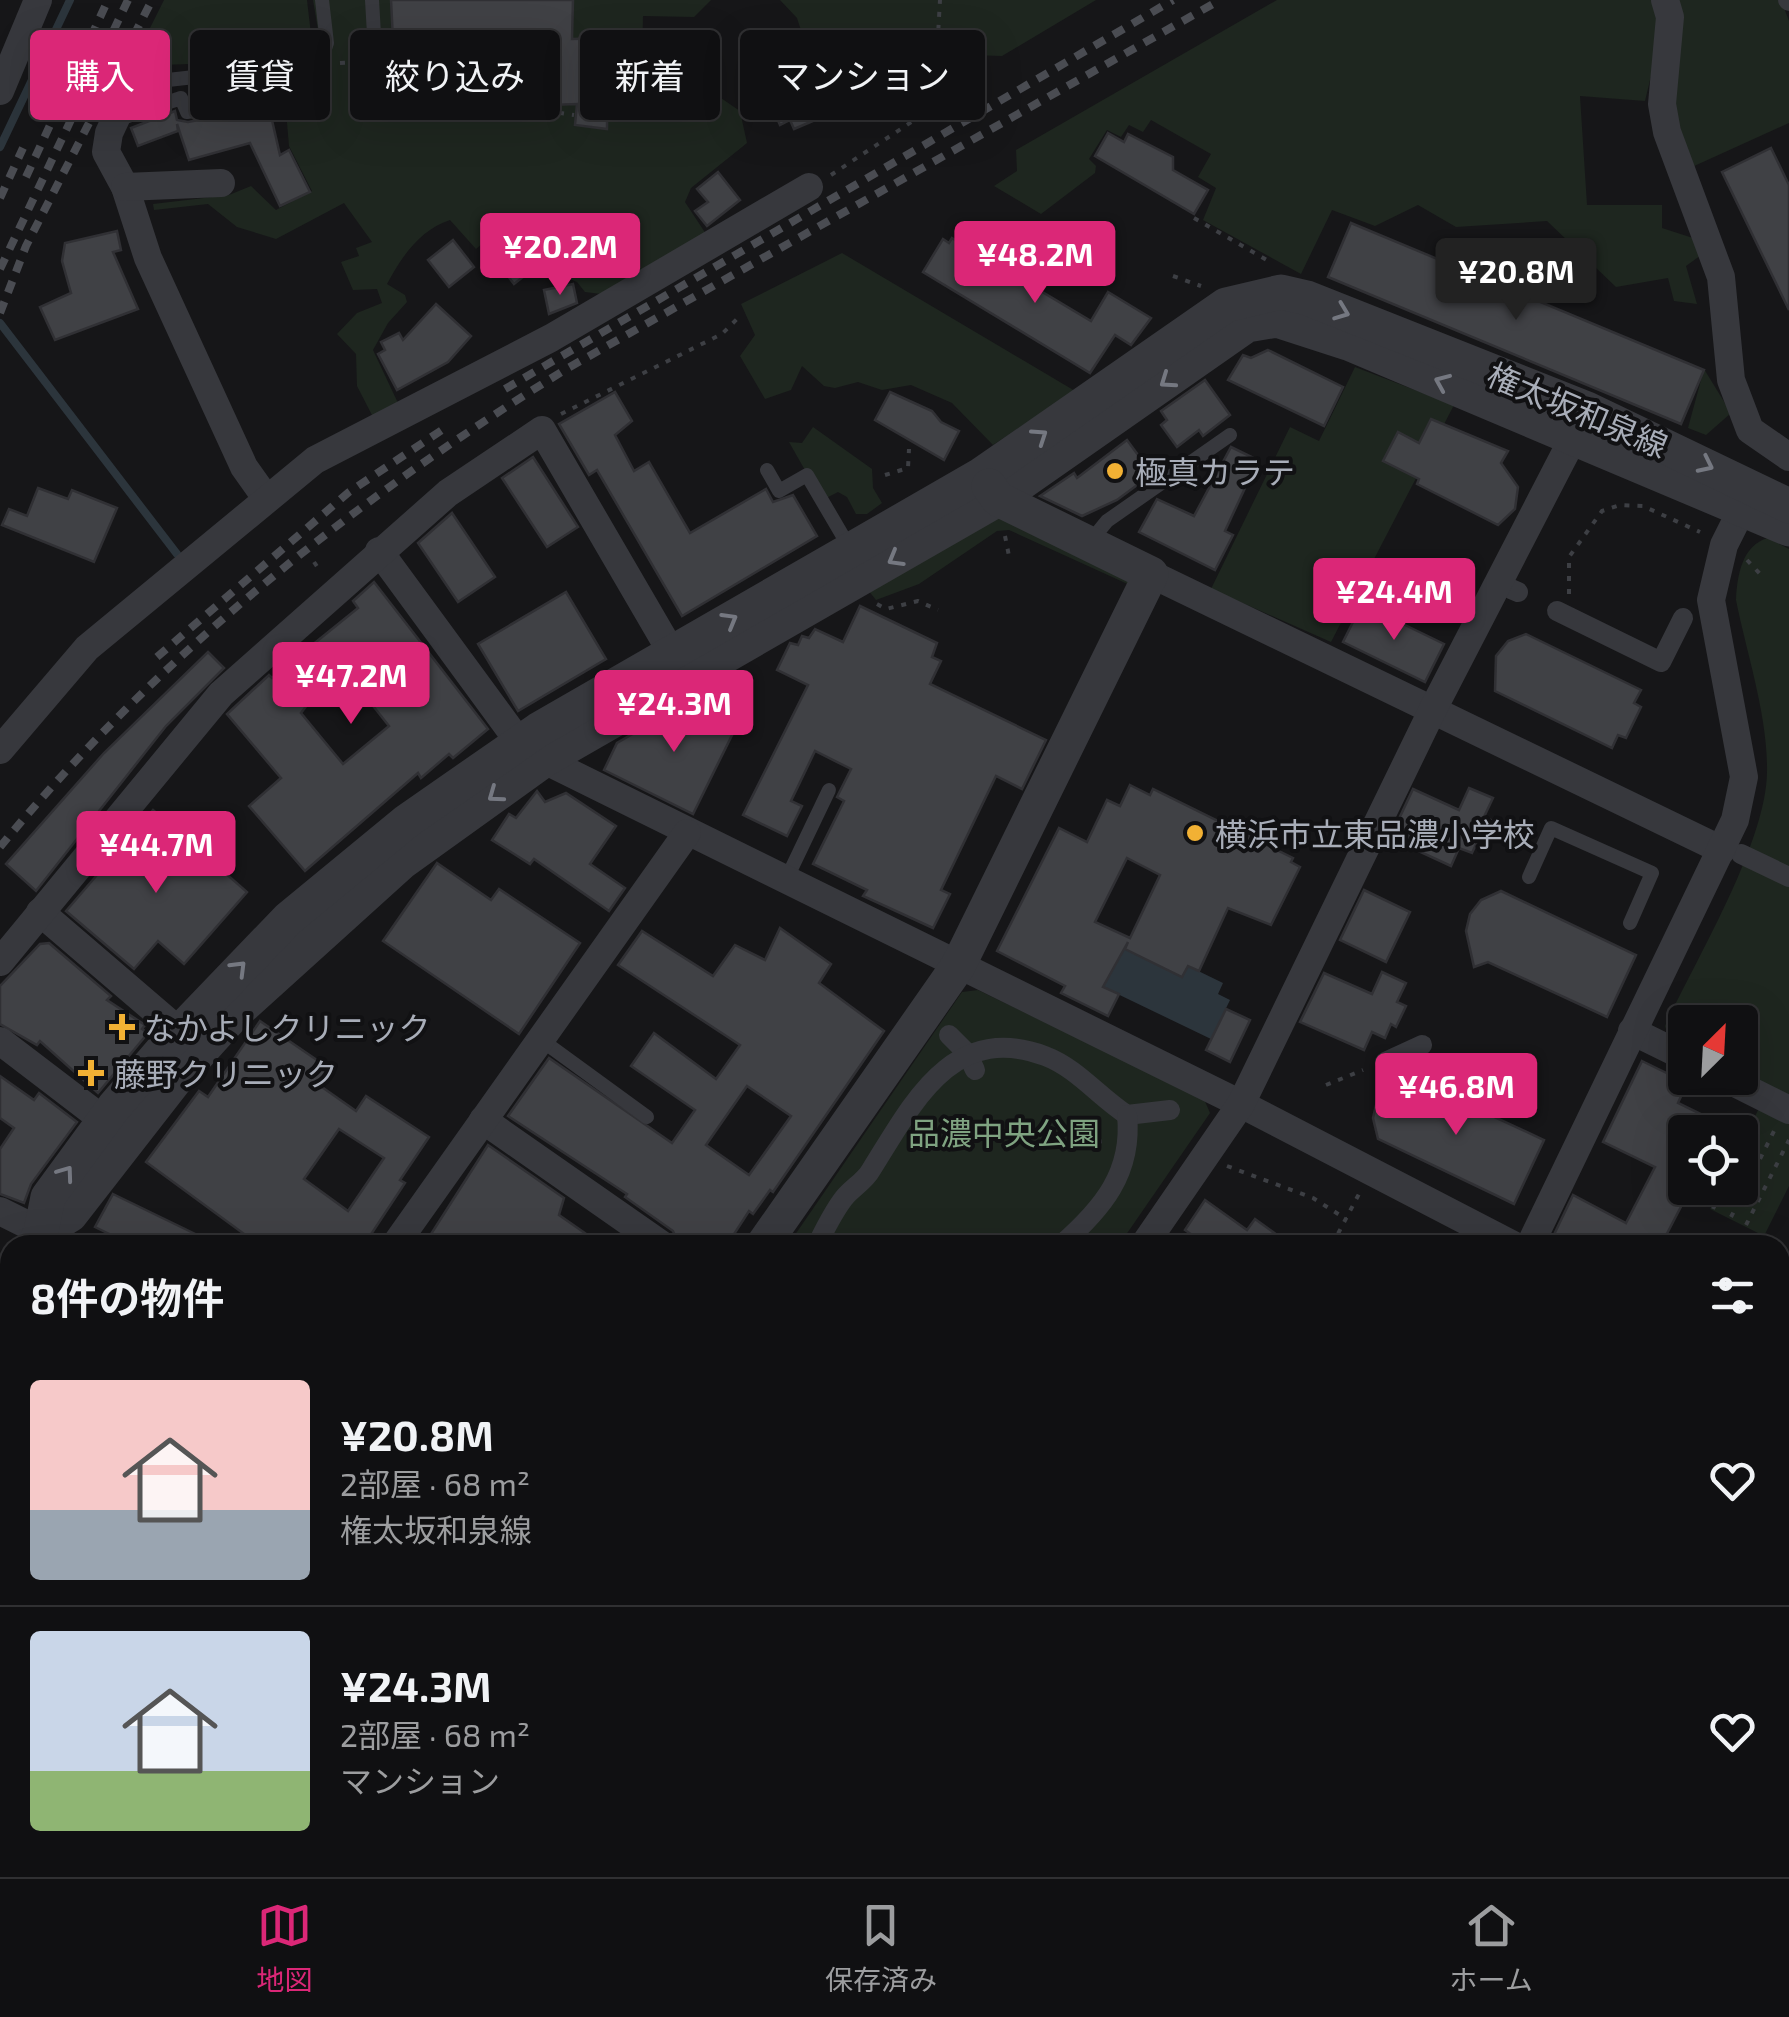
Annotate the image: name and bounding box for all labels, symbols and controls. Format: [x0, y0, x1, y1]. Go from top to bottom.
chip: 購入 [30, 30, 170, 120]
chip: 賃貸 [190, 30, 330, 120]
chip: 絞り込み [350, 30, 560, 120]
chip: 新着 [580, 30, 720, 120]
chip: マンション [740, 30, 985, 120]
pin: ¥20.2M [479, 213, 641, 298]
pin: ¥48.2M [954, 221, 1116, 306]
text: ¥20.2M [502, 226, 618, 264]
text: ¥48.2M [976, 234, 1094, 272]
pin: ¥20.8M [1435, 238, 1597, 323]
text: ¥20.8M [1457, 251, 1575, 289]
one-way arrow [1333, 300, 1350, 320]
street label: 権太坂和泉線 [1482, 354, 1674, 464]
one-way arrow [1159, 369, 1178, 387]
one-way arrow [1434, 374, 1452, 394]
one-way arrow [1028, 430, 1047, 448]
place label: 極真カラテ [1135, 452, 1295, 490]
one-way arrow [1696, 452, 1714, 472]
marker: 極真カラテ [1104, 460, 1126, 482]
one-way arrow [888, 547, 906, 566]
pin: ¥24.4M [1313, 558, 1475, 643]
text: ¥24.4M [1335, 571, 1453, 609]
one-way arrow [719, 612, 737, 632]
pin: ¥47.2M [270, 642, 432, 727]
text: ¥47.2M [295, 655, 407, 693]
pin: ¥24.3M [593, 670, 755, 755]
text: ¥24.3M [616, 683, 732, 721]
one-way arrow [488, 784, 506, 801]
pin: ¥44.7M [75, 811, 237, 896]
place label: 横浜市立東品濃小学校 [1215, 814, 1535, 852]
marker: 横浜市立東品濃小学校 [1184, 822, 1206, 844]
text: ¥44.7M [99, 824, 213, 862]
one-way arrow [227, 962, 245, 980]
north arrow [1668, 1005, 1758, 1095]
map controls [1668, 1005, 1758, 1205]
place label: なかよしクリニック [144, 1008, 430, 1046]
marker: なかよしクリニック [109, 1014, 135, 1040]
pin: ¥46.8M [1375, 1053, 1537, 1138]
place label: 藤野クリニック [114, 1054, 338, 1092]
marker: 藤野クリニック [78, 1060, 104, 1086]
text: ¥46.8M [1397, 1066, 1515, 1104]
park label: 品濃中央公園 [908, 1113, 1100, 1151]
button: locate [1668, 1115, 1758, 1205]
one-way arrow [54, 1166, 71, 1184]
icon: filters [1705, 1268, 1760, 1323]
text: 8件の物件 [30, 1272, 224, 1322]
text: ¥20.8M [340, 1409, 494, 1459]
icon: home [110, 1420, 230, 1540]
icon: heart [1705, 1453, 1760, 1508]
text: 2部屋 · 68 m² [340, 1464, 530, 1502]
text: 権太坂和泉線 [340, 1510, 532, 1548]
text: ¥24.3M [340, 1660, 492, 1710]
icon: home [110, 1671, 230, 1791]
icon: heart [1705, 1704, 1760, 1759]
text: 2部屋 · 68 m² [340, 1715, 530, 1753]
text: マンション [340, 1761, 500, 1799]
tab: 地図 [256, 1898, 312, 1998]
tab: 保存済み [825, 1898, 937, 1998]
tab: ホーム [1450, 1898, 1533, 1998]

